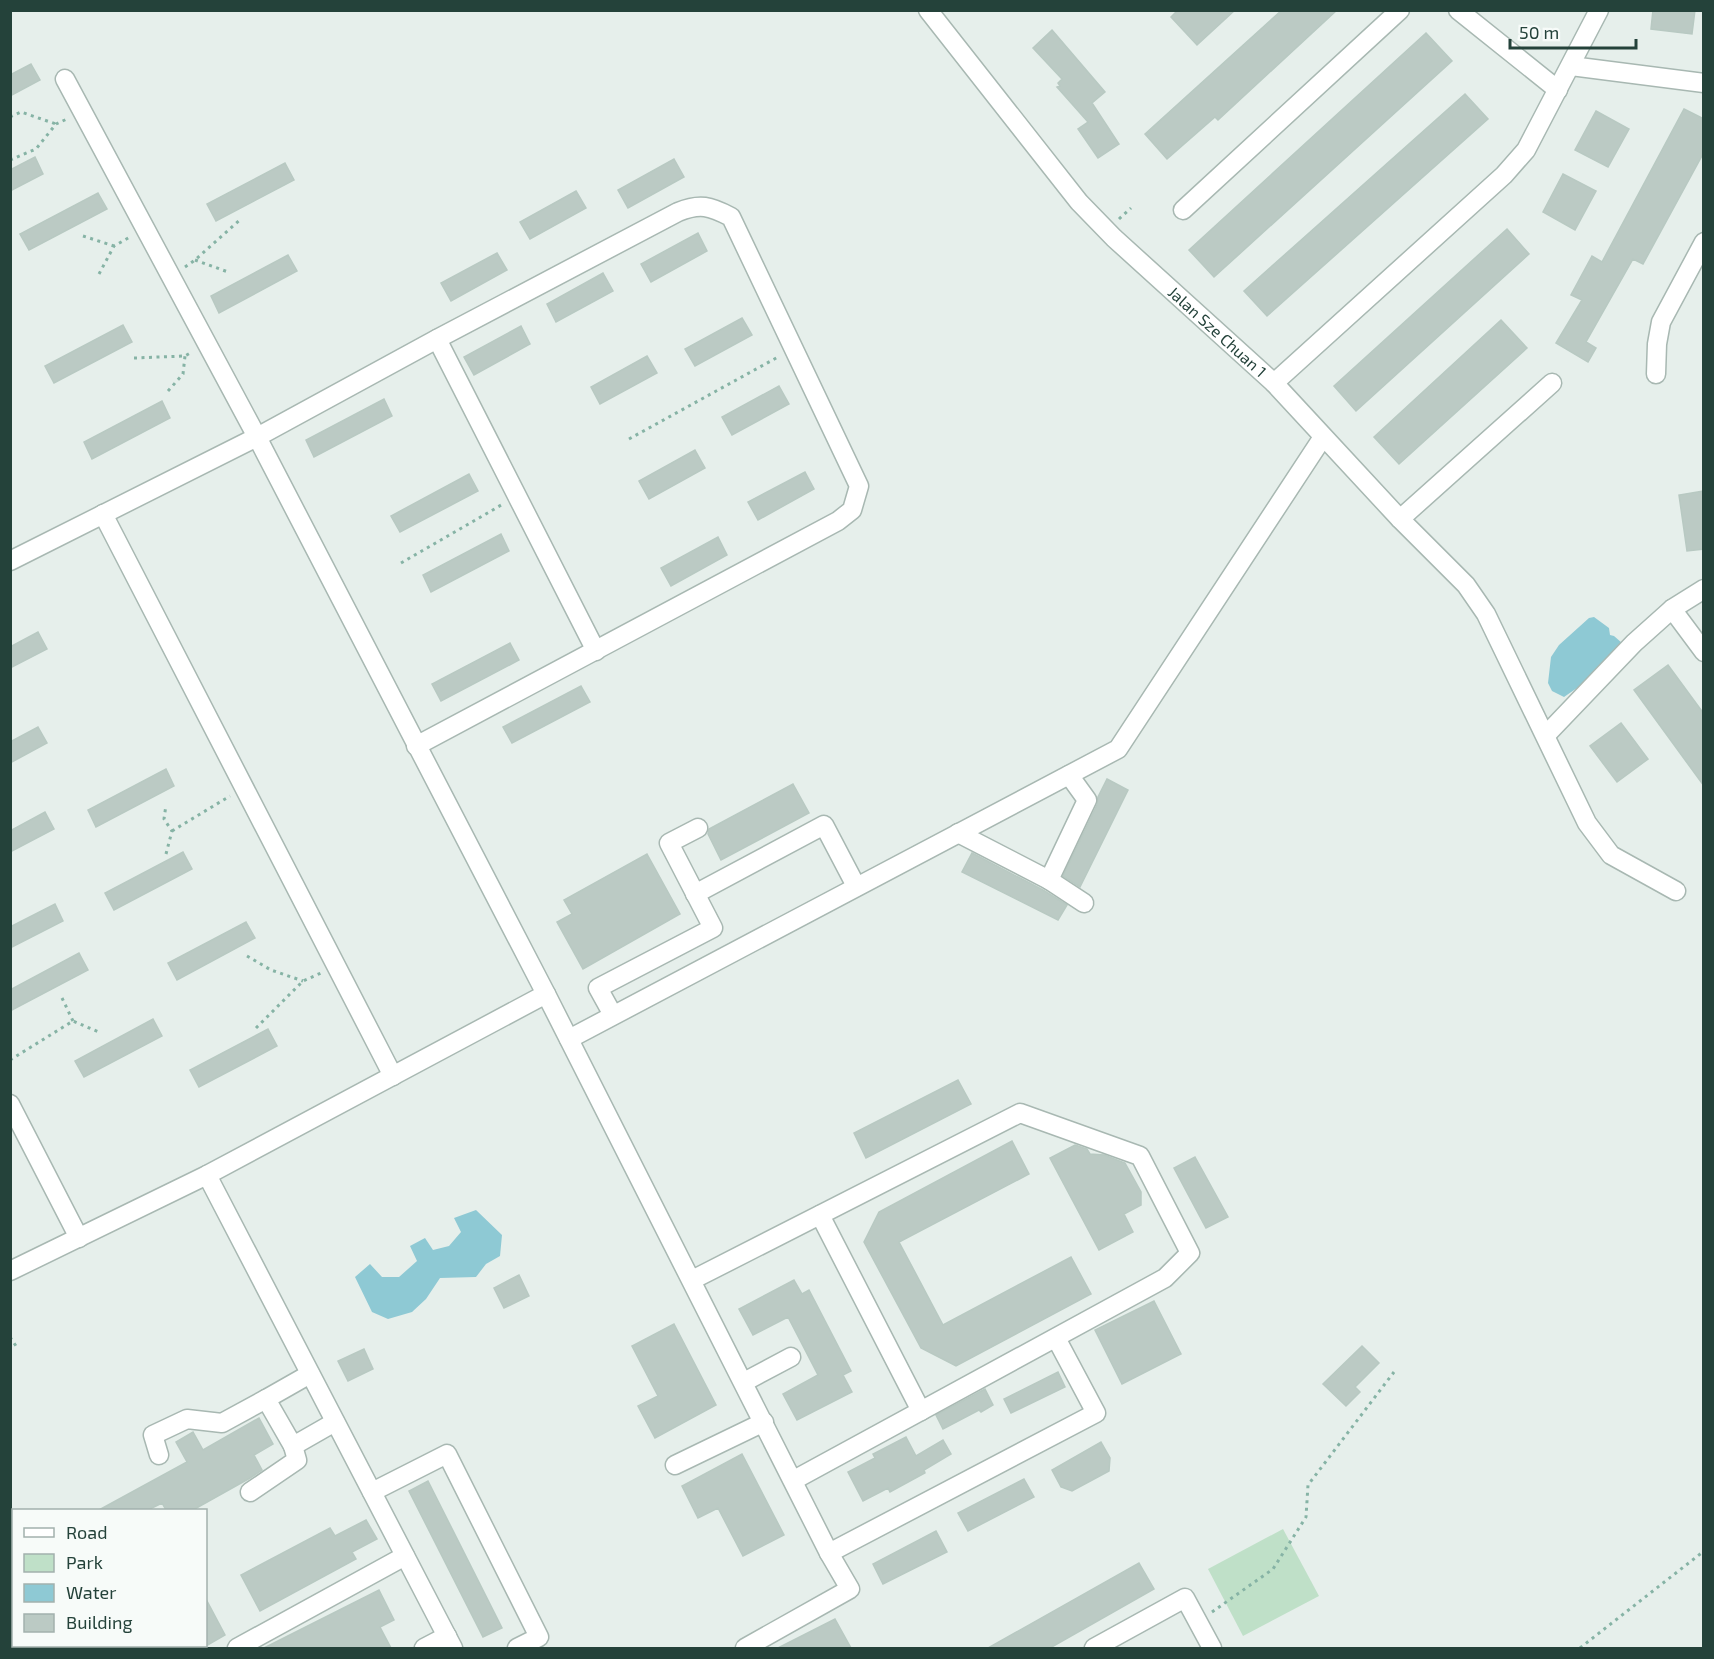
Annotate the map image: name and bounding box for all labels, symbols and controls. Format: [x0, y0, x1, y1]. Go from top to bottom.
scale bar [1510, 12, 1636, 50]
text: 50 m [1519, 21, 1559, 43]
street label: Jalan Sze Chuan 1 [1165, 282, 1271, 381]
legend [12, 1509, 207, 1647]
text: Road [66, 1521, 107, 1543]
text: Park [66, 1551, 103, 1573]
text: Water [66, 1581, 116, 1603]
text: Building [66, 1611, 133, 1633]

